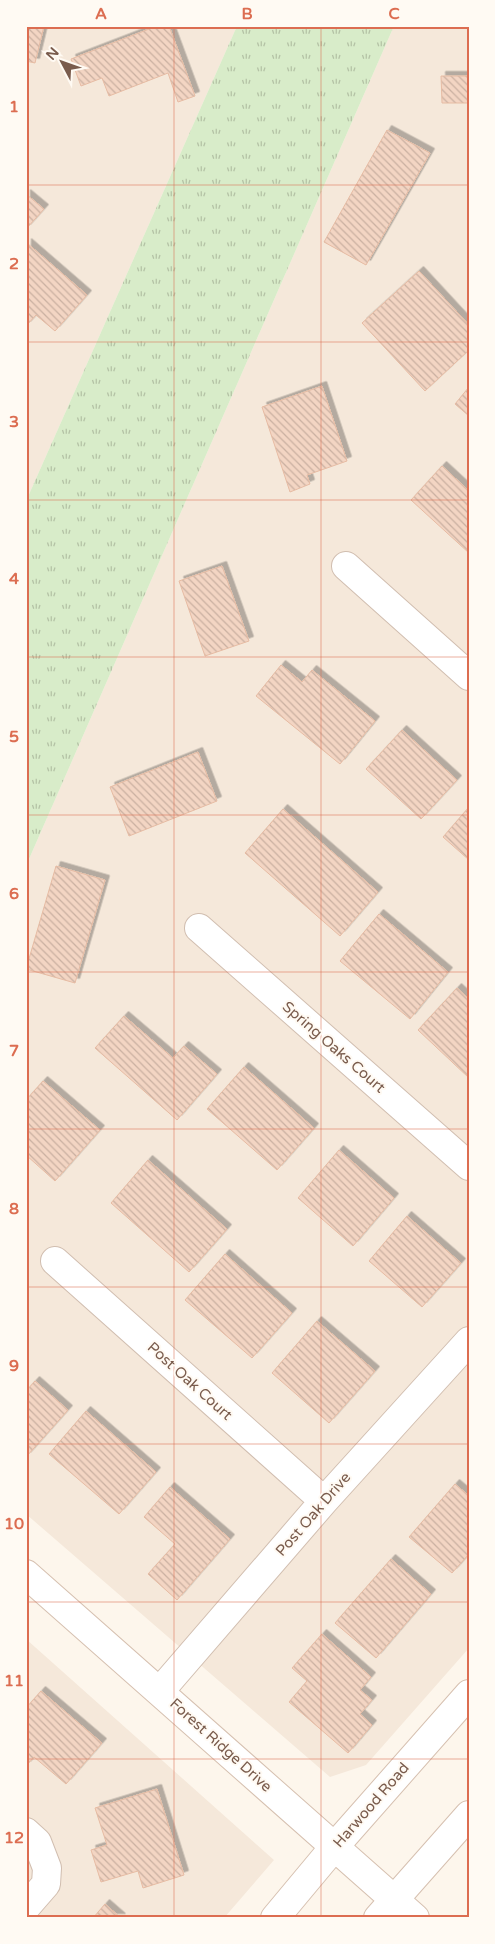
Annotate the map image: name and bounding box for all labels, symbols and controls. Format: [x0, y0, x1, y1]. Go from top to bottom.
text: A [95, 4, 107, 24]
text: B [241, 4, 253, 24]
text: C [388, 4, 400, 24]
north arrow [38, 38, 88, 88]
text: N [42, 44, 63, 64]
text: 1 [9, 97, 19, 117]
text: 2 [9, 254, 19, 274]
text: 3 [9, 412, 19, 432]
text: 4 [9, 569, 19, 589]
text: 5 [9, 727, 19, 747]
text: 6 [9, 884, 19, 904]
street label: Spring Oaks Court [279, 998, 389, 1097]
text: 7 [9, 1041, 19, 1061]
text: 8 [9, 1199, 19, 1219]
street label: Post Oak Court [144, 1338, 236, 1424]
text: 9 [9, 1356, 19, 1376]
street label: Post Oak Drive [272, 1468, 354, 1560]
text: 10 [4, 1514, 24, 1534]
text: 11 [4, 1671, 24, 1691]
street label: Forest Ridge Drive [166, 1694, 276, 1796]
street label: Harwood Road [329, 1759, 413, 1851]
text: 12 [4, 1828, 24, 1848]

